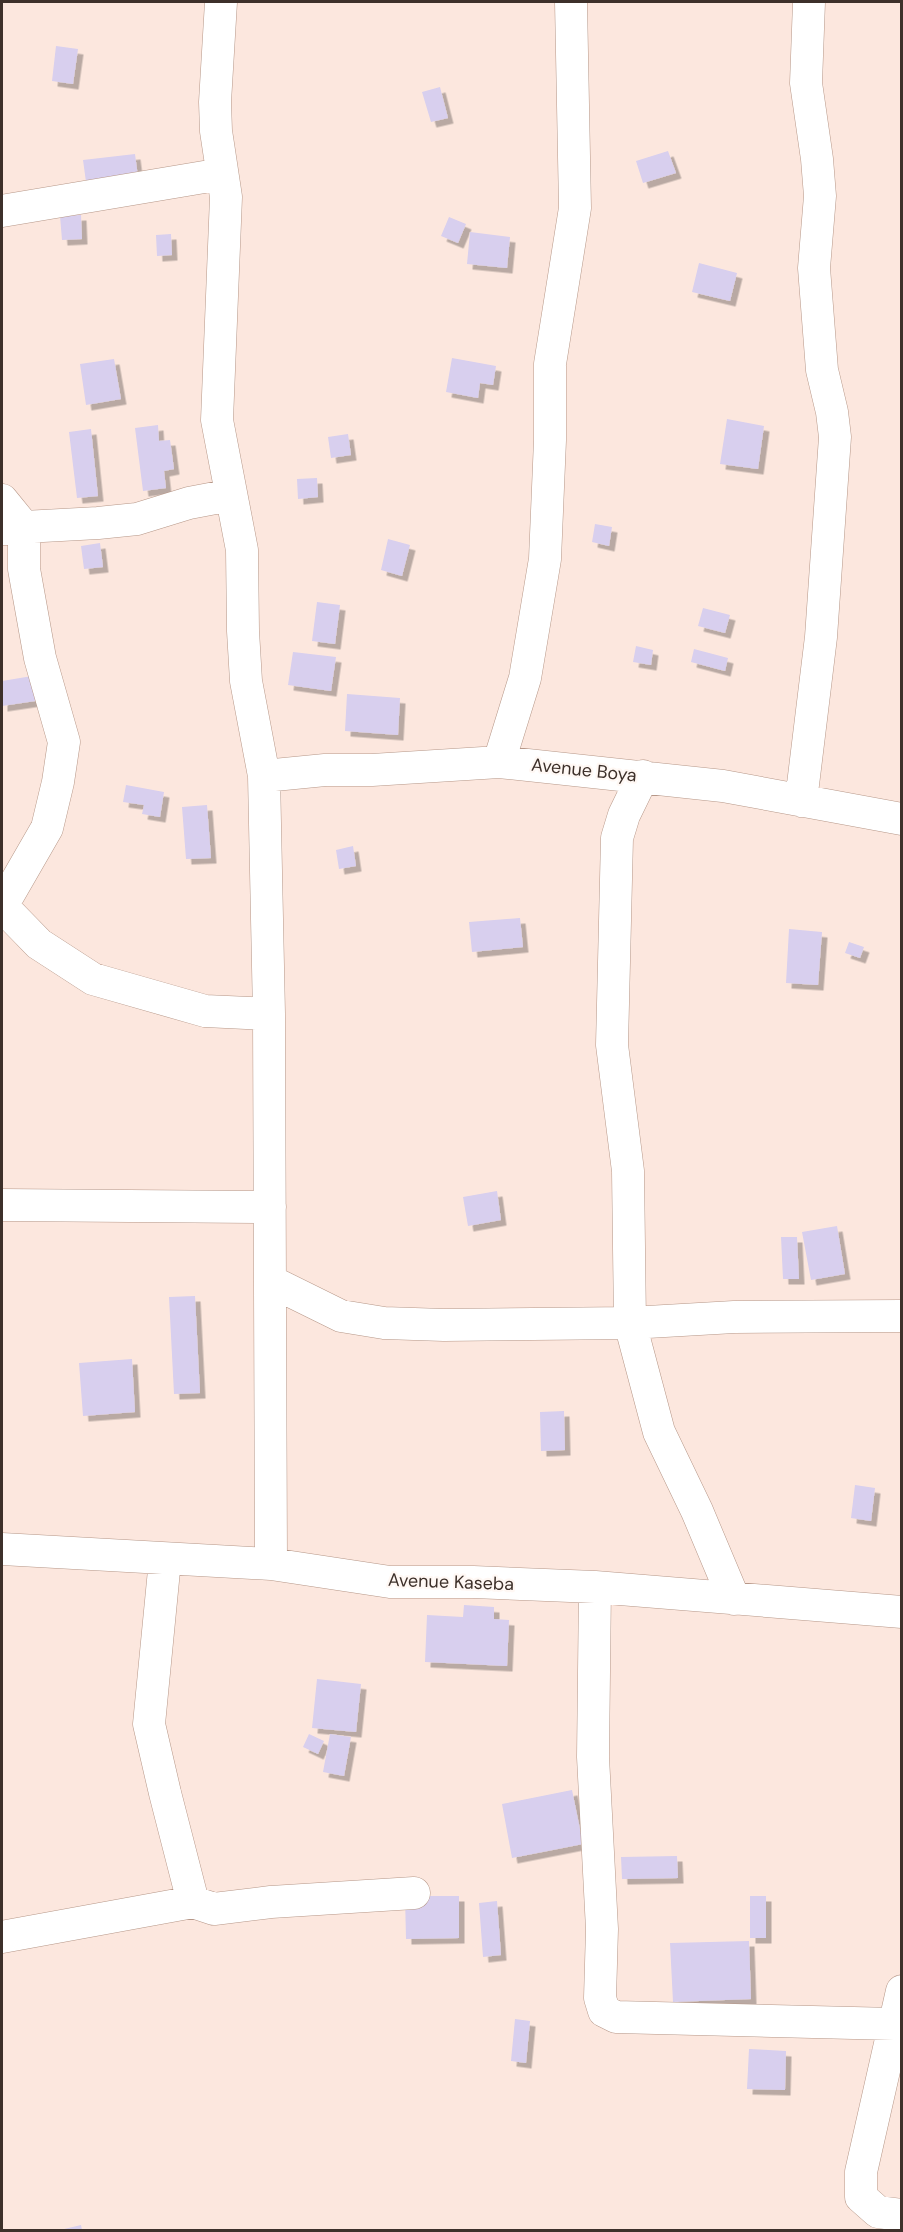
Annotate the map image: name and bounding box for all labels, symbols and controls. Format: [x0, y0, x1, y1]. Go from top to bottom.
street label: Avenue Boya [530, 753, 638, 787]
street label: Avenue Kaseba [388, 1568, 514, 1596]

